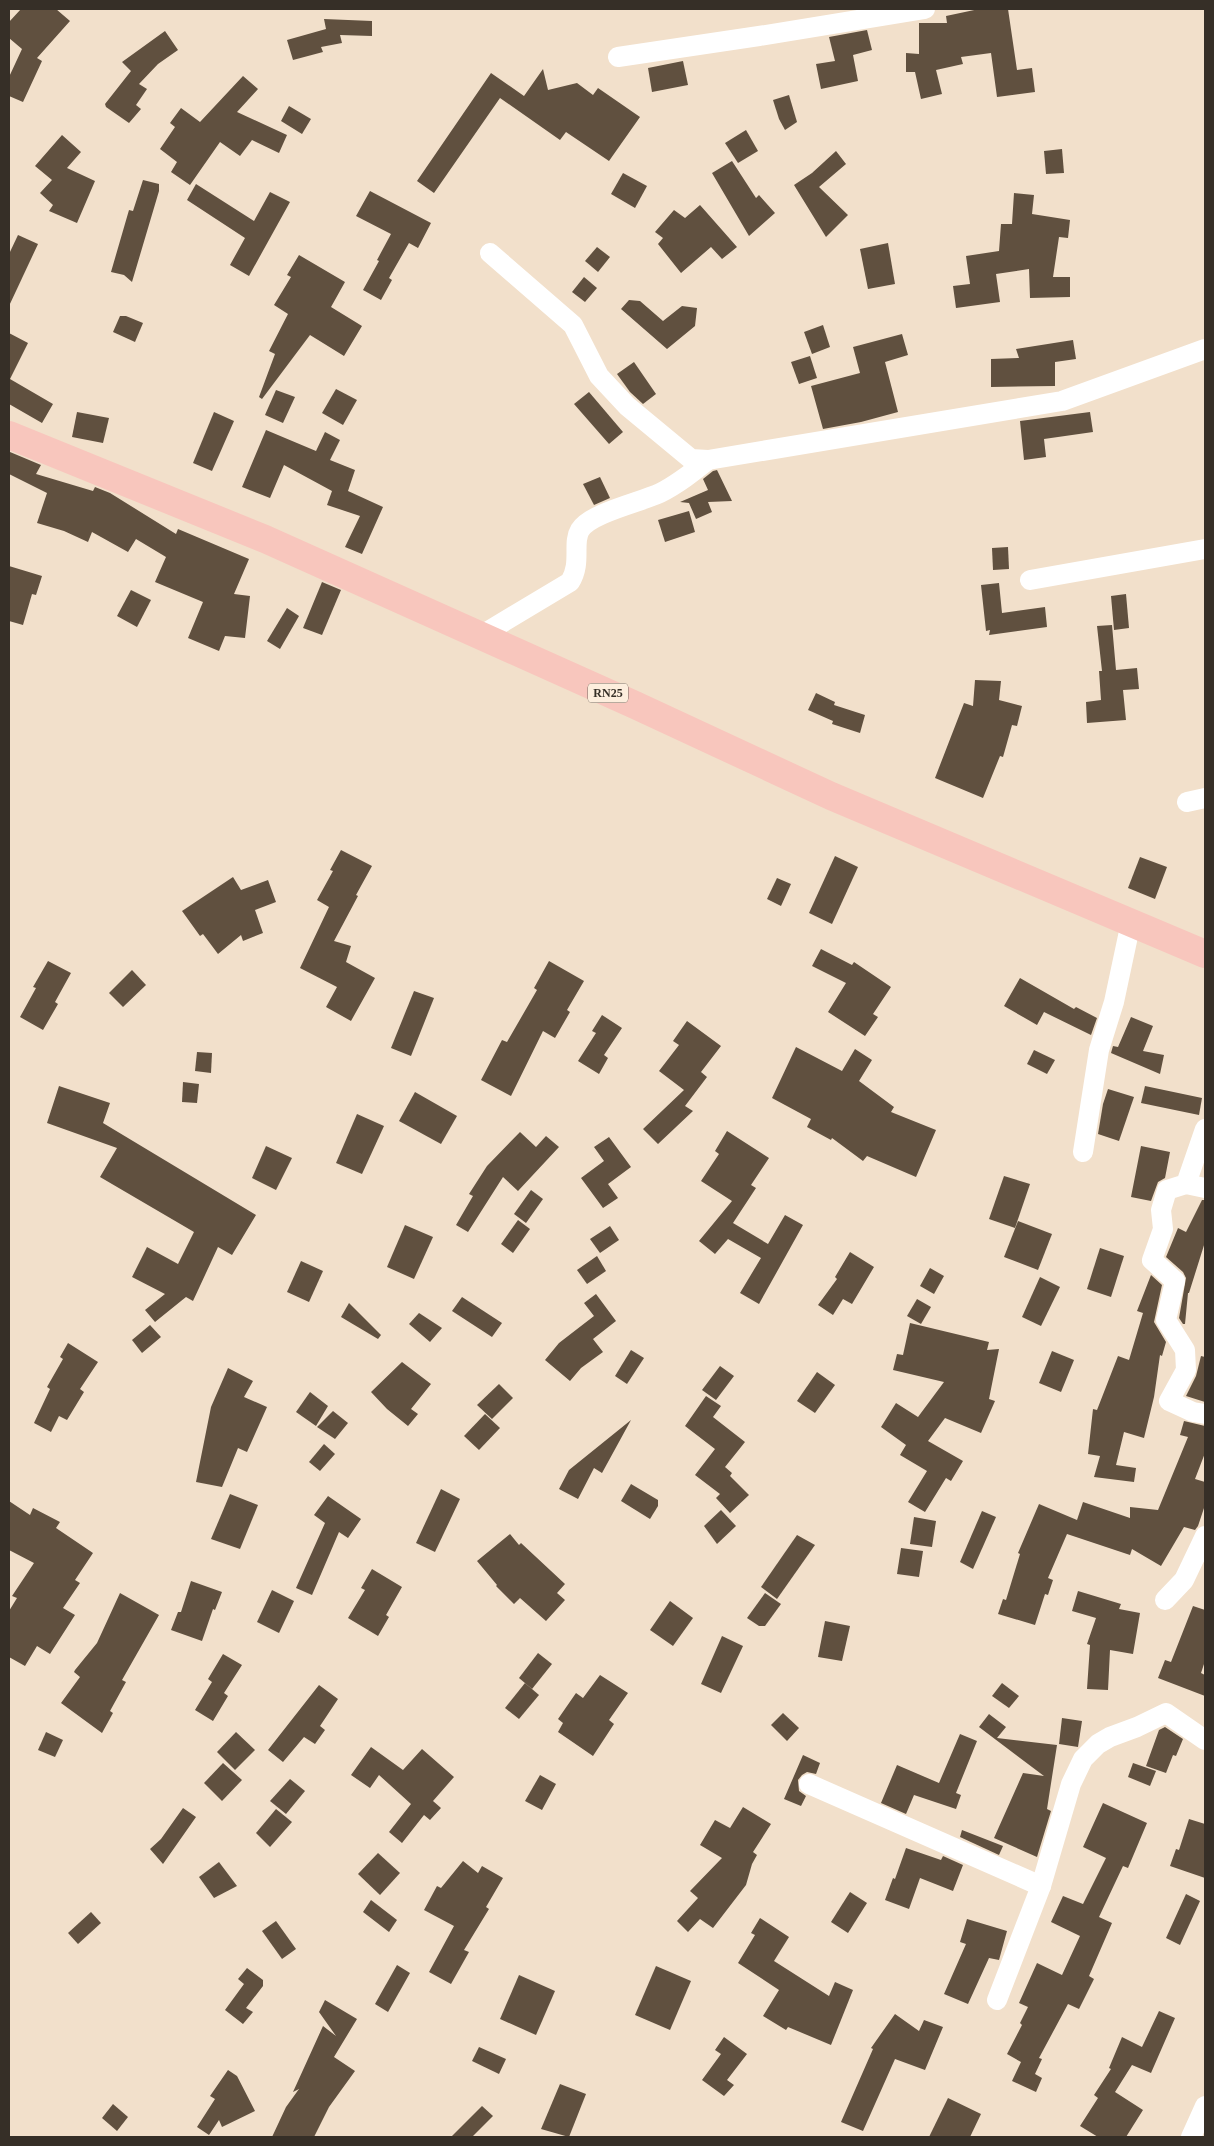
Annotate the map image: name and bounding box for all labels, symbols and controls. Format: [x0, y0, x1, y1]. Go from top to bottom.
road number: RN25 [588, 684, 628, 702]

